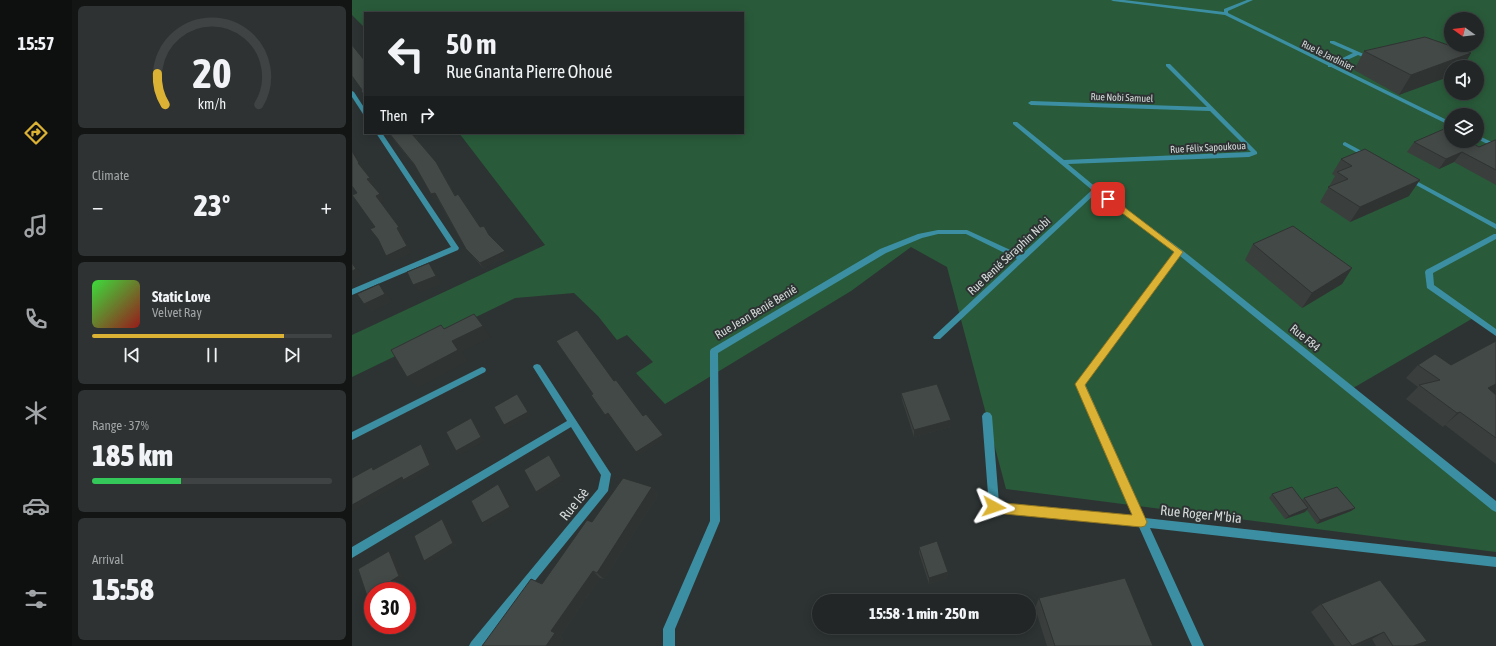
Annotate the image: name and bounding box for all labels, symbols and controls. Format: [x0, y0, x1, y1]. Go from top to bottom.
north arrow [1444, 12, 1484, 52]
map controls [1444, 12, 1484, 148]
icon: left [380, 28, 432, 80]
text: 50 m [446, 28, 496, 60]
text: 15:57 [17, 33, 55, 54]
street label: Rue le Jardinier [1300, 38, 1357, 73]
text: 20 [192, 49, 232, 97]
button: sound [1444, 60, 1484, 100]
text: Rue Gnanta Pierre Ohoué [446, 61, 612, 82]
street label: Rue Nobi Samuel [1090, 91, 1154, 104]
text: km/h [198, 96, 226, 112]
icon: right [416, 104, 438, 126]
text: Then [380, 107, 408, 124]
button: layers [1444, 108, 1484, 148]
icon: directions [22, 119, 50, 147]
street label: Rue Félix Sapoukoua [1170, 140, 1247, 155]
text: Climate [92, 168, 129, 183]
pin [1091, 182, 1125, 216]
text: 23° [194, 188, 230, 222]
icon: arrive [1097, 188, 1119, 210]
text: − [92, 193, 103, 219]
text: + [321, 193, 332, 219]
icon: music [22, 212, 50, 240]
street label: Rue Benié Séraphin Nobi [965, 214, 1053, 298]
street label: Rue Jean Benié Benié [712, 282, 800, 342]
text: Static Love [152, 288, 211, 305]
icon: phone [22, 305, 50, 333]
text: Velvet Ray [152, 305, 202, 320]
street label: Rue F84 [1287, 322, 1323, 355]
icon: previous [121, 344, 143, 366]
icon: pause [201, 344, 223, 366]
icon: next [281, 344, 303, 366]
icon: climate [22, 399, 50, 427]
text: Range · 37% [92, 418, 149, 433]
text: 185 km [92, 438, 173, 472]
street label: Rue Isè [556, 485, 592, 523]
position arrow [973, 486, 1015, 528]
icon: car [22, 492, 50, 520]
street label: Rue Roger M'bia [1159, 502, 1243, 526]
text: Arrival [92, 552, 124, 567]
text: 15:58 [92, 572, 154, 606]
speed limit sign: 30 [364, 582, 416, 634]
icon: filters [22, 585, 50, 613]
text: 15:58 · 1 min · 250 m [869, 605, 979, 622]

